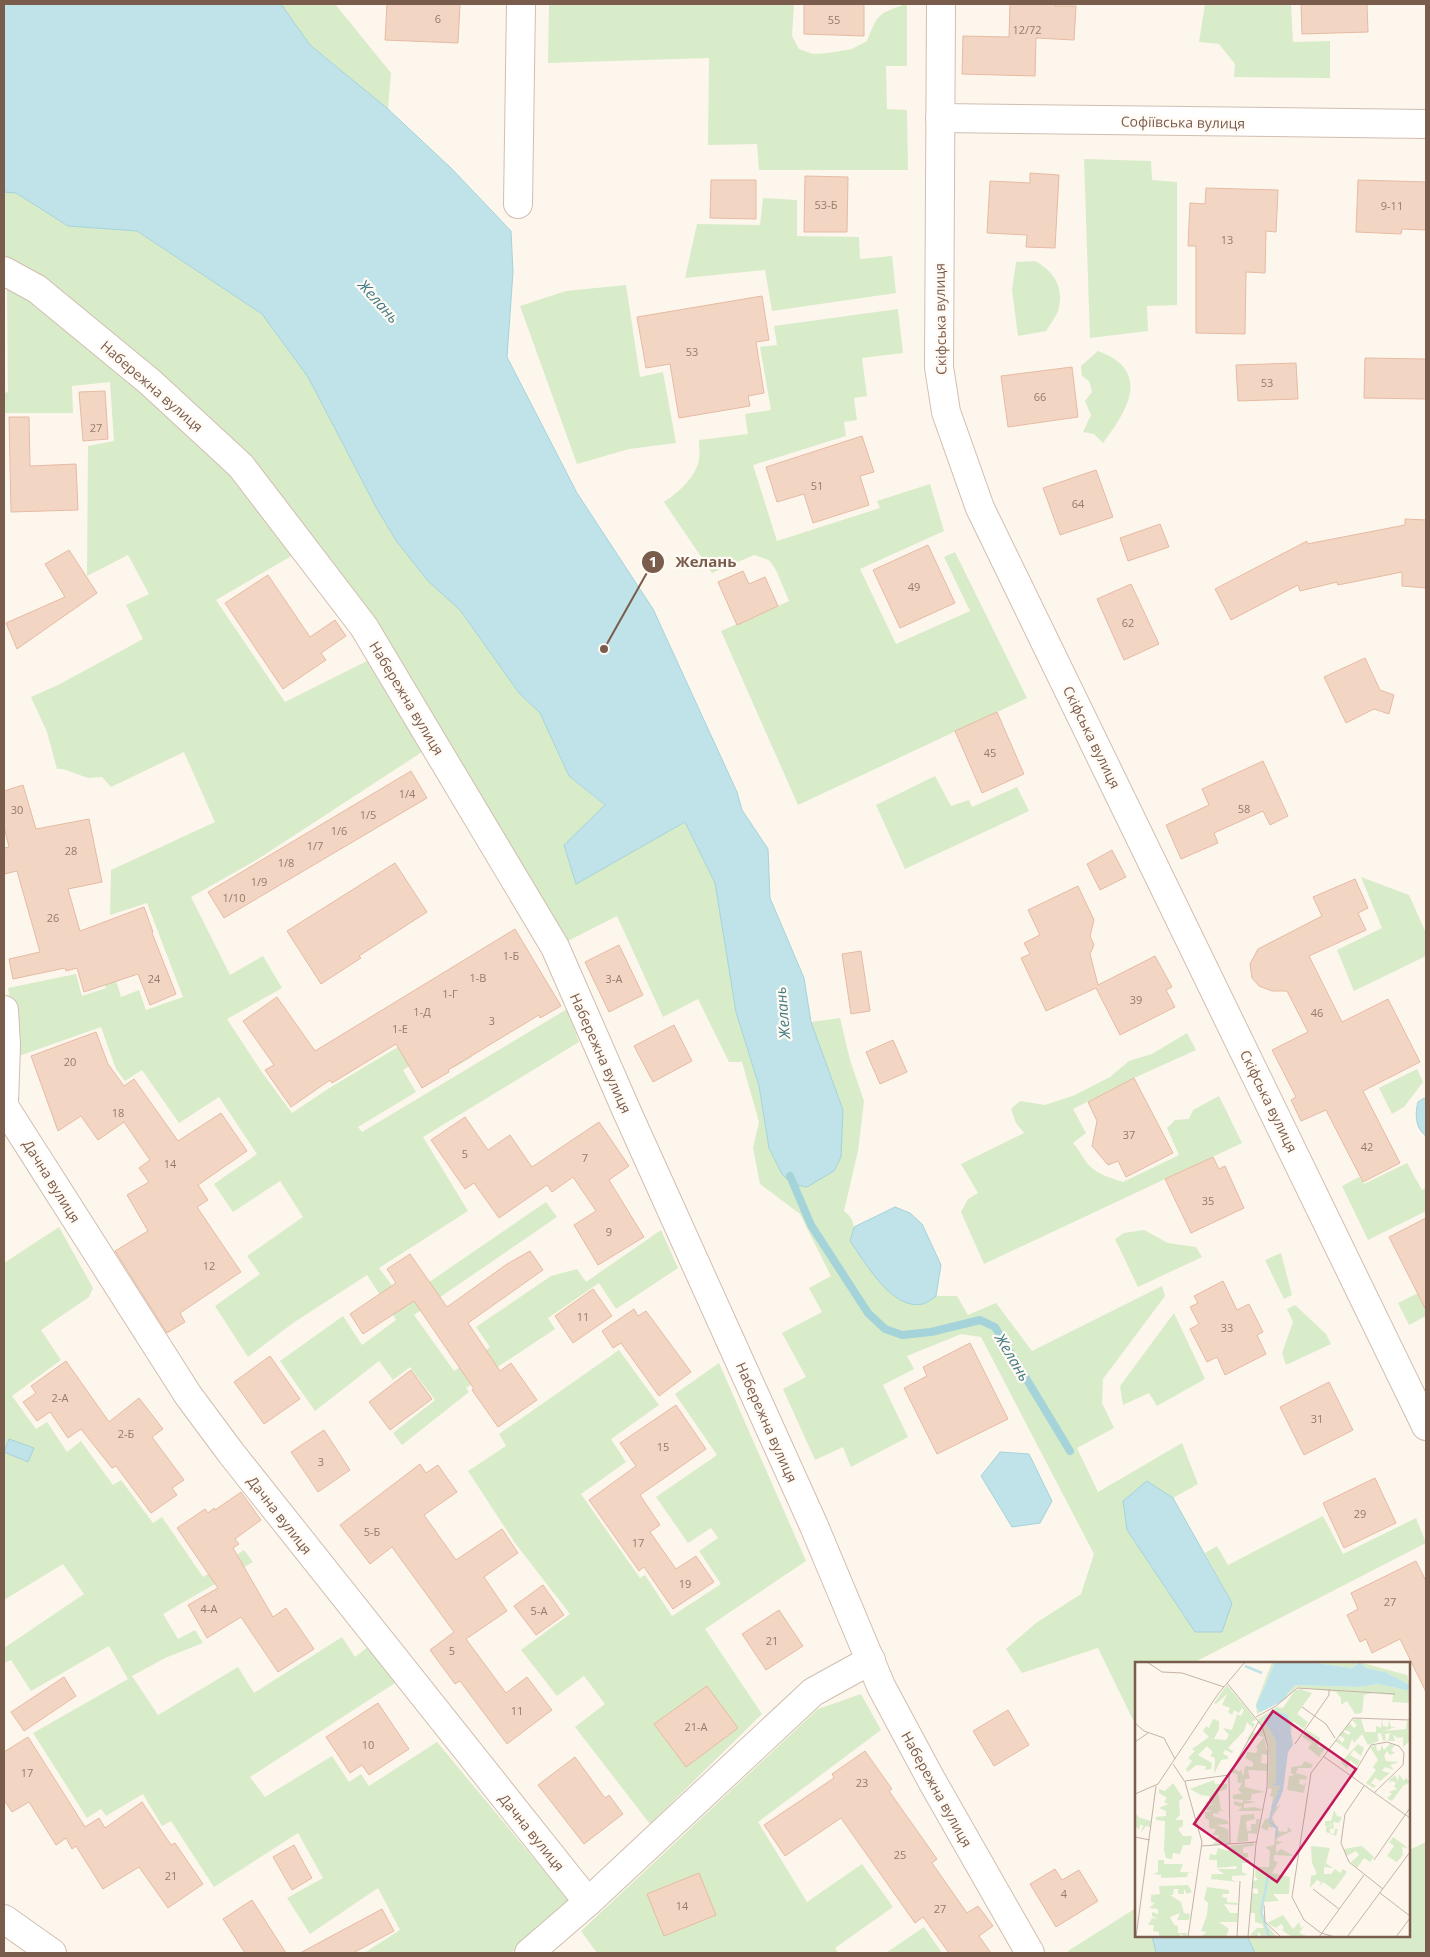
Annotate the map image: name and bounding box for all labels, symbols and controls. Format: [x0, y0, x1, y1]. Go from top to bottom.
house number: 6 [435, 11, 441, 26]
house number: 55 [828, 12, 840, 27]
house number: 12/72 [1012, 22, 1042, 37]
street label: Софіївська вулиця [1121, 111, 1245, 133]
house number: 53-Б [815, 197, 838, 212]
house number: 9-11 [1381, 198, 1403, 213]
house number: 13 [1221, 232, 1233, 247]
street label: Скіфська вулиця [930, 263, 950, 375]
water label: Желань [353, 274, 404, 327]
street label: Набережна вулиця [97, 336, 207, 436]
house number: 53 [686, 344, 698, 359]
house number: 53 [1261, 375, 1273, 390]
house number: 66 [1034, 389, 1046, 404]
house number: 27 [90, 420, 102, 435]
house number: 51 [811, 478, 823, 493]
house number: 64 [1072, 496, 1085, 511]
callout: Желань [641, 547, 747, 577]
text: 1 [649, 551, 657, 571]
text: Желань [676, 551, 736, 571]
house number: 49 [908, 579, 920, 594]
house number: 62 [1122, 615, 1134, 630]
street label: Набережна вулиця [365, 637, 449, 759]
street label: Скіфська вулиця [1059, 683, 1125, 791]
house number: 45 [984, 745, 996, 760]
house number: 1/4 [399, 786, 416, 801]
house number: 58 [1238, 801, 1250, 816]
house number: 30 [11, 802, 23, 817]
house number: 1/5 [360, 807, 376, 822]
house number: 1/6 [331, 823, 347, 838]
house number: 1/7 [307, 838, 323, 853]
house number: 28 [65, 843, 77, 858]
house number: 1/8 [278, 855, 294, 870]
house number: 1/9 [251, 874, 267, 889]
house number: 1/10 [223, 890, 245, 905]
house number: 26 [47, 910, 59, 925]
house number: 1-Б [503, 948, 520, 963]
house number: 1-В [470, 970, 486, 985]
house number: 24 [148, 971, 161, 986]
house number: 3-А [606, 971, 622, 986]
house number: 1-Г [442, 986, 458, 1001]
water label: Желань [770, 986, 794, 1041]
street label: Набережна вулиця [566, 990, 636, 1116]
house number: 39 [1130, 992, 1142, 1007]
house number: 1-Д [413, 1004, 431, 1019]
house number: 46 [1311, 1005, 1323, 1020]
house number: 3 [489, 1013, 495, 1028]
house number: 1-Е [392, 1021, 408, 1036]
street label: Скіфська вулиця [1236, 1047, 1302, 1155]
house number: 20 [64, 1054, 76, 1069]
house number: 18 [112, 1105, 124, 1120]
house number: 37 [1123, 1127, 1135, 1142]
street label: Дачна вулиця [19, 1136, 85, 1226]
house number: 42 [1361, 1139, 1373, 1154]
house number: 5 [462, 1146, 468, 1161]
house number: 7 [582, 1150, 588, 1165]
house number: 14 [164, 1156, 177, 1171]
house number: 35 [1202, 1193, 1214, 1208]
house number: 9 [606, 1224, 612, 1239]
house number: 12 [203, 1258, 215, 1273]
house number: 11 [577, 1309, 589, 1324]
house number: 33 [1221, 1320, 1233, 1335]
water label: Желань [990, 1329, 1035, 1385]
street label: Набережна вулиця [732, 1359, 802, 1485]
house number: 2-А [52, 1390, 68, 1405]
house number: 31 [1311, 1411, 1323, 1426]
house number: 2-Б [118, 1426, 135, 1441]
house number: 15 [657, 1439, 669, 1454]
house number: 3 [318, 1454, 324, 1469]
street label: Дачна вулиця [243, 1472, 317, 1558]
house number: 29 [1354, 1506, 1366, 1521]
house number: 5-Б [364, 1524, 381, 1539]
house number: 17 [632, 1535, 644, 1550]
house number: 19 [679, 1576, 691, 1591]
house number: 27 [1384, 1594, 1396, 1609]
house number: 4-А [201, 1601, 217, 1616]
house number: 5-А [531, 1603, 547, 1618]
house number: 21 [766, 1633, 778, 1648]
house number: 5 [449, 1643, 455, 1658]
inset map [1135, 1662, 1410, 1937]
house number: 11 [511, 1703, 523, 1718]
house number: 21-А [684, 1719, 708, 1734]
street label: Набережна вулиця [897, 1728, 977, 1850]
house number: 10 [362, 1737, 374, 1752]
house number: 17 [21, 1765, 33, 1780]
house number: 23 [856, 1775, 868, 1790]
street label: Дачна вулиця [495, 1789, 569, 1875]
house number: 25 [894, 1847, 906, 1862]
house number: 21 [165, 1868, 177, 1883]
house number: 4 [1061, 1886, 1068, 1901]
house number: 14 [676, 1898, 689, 1913]
house number: 27 [934, 1901, 946, 1916]

